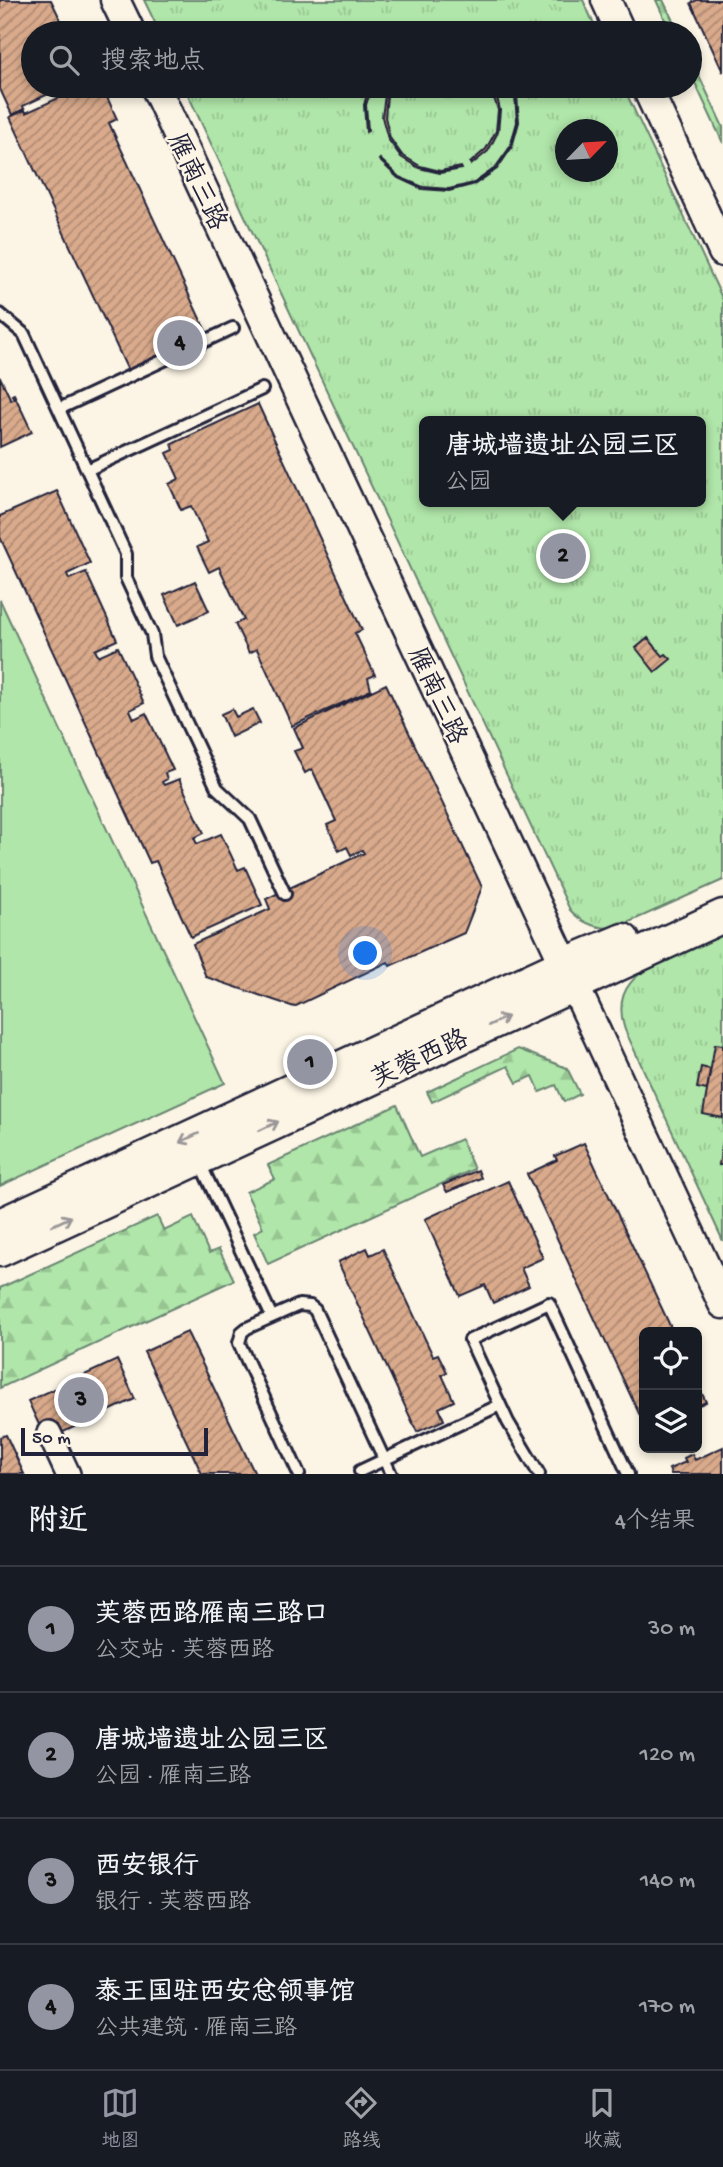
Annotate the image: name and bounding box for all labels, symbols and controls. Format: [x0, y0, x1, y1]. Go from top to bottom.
search box [21, 21, 702, 98]
icon: search [45, 41, 83, 79]
text: 搜索地点 [101, 48, 205, 79]
north arrow [555, 119, 618, 182]
street label: 雁南三路 [159, 128, 233, 237]
pin: 4 [157, 317, 203, 369]
popup [419, 416, 706, 507]
text: 唐城墙遗址公园三区 [445, 433, 680, 464]
text: 公园 [445, 470, 491, 497]
pin: 2 [540, 530, 586, 582]
street label: 雁南三路 [399, 642, 473, 751]
your location [348, 936, 382, 970]
one-way arrow [486, 1014, 508, 1027]
street label: 芙蓉西路 [366, 1023, 475, 1097]
pin: 1 [287, 1036, 333, 1088]
one-way arrow [257, 1119, 279, 1132]
one-way arrow [179, 1132, 200, 1145]
one-way arrow [51, 1214, 72, 1227]
map controls [639, 1327, 702, 1453]
button: locate [639, 1327, 702, 1390]
pin: 3 [58, 1374, 104, 1426]
button: layers [639, 1390, 702, 1453]
scale bar [21, 1425, 208, 1457]
text: 50 m [32, 1428, 71, 1451]
text: 附近 [28, 1506, 88, 1541]
text: 4个结果 [615, 1509, 695, 1536]
text: 芙蓉西路雁南三路口 [95, 1601, 329, 1632]
text: 1 [46, 1616, 56, 1643]
text: 30 m [648, 1616, 695, 1643]
text: 公交站 · 芙蓉西路 [95, 1638, 274, 1665]
text: 唐城墙遗址公园三区 [95, 1727, 329, 1758]
text: 2 [45, 1742, 57, 1769]
text: 120 m [640, 1742, 695, 1769]
text: 公园 · 雁南三路 [95, 1764, 251, 1791]
text: 西安银行 [95, 1853, 199, 1884]
text: 3 [45, 1868, 57, 1895]
text: 140 m [640, 1868, 695, 1895]
text: 银行 · 芙蓉西路 [95, 1890, 251, 1917]
text: 泰王国驻西安总领事馆 [95, 1979, 355, 2010]
text: 4 [46, 1994, 56, 2021]
text: 170 m [639, 1994, 695, 2021]
text: 公共建筑 · 雁南三路 [95, 2016, 297, 2043]
tab: 地图 [101, 2084, 140, 2154]
tab: 路线 [342, 2084, 381, 2154]
tab: 收藏 [583, 2084, 622, 2154]

